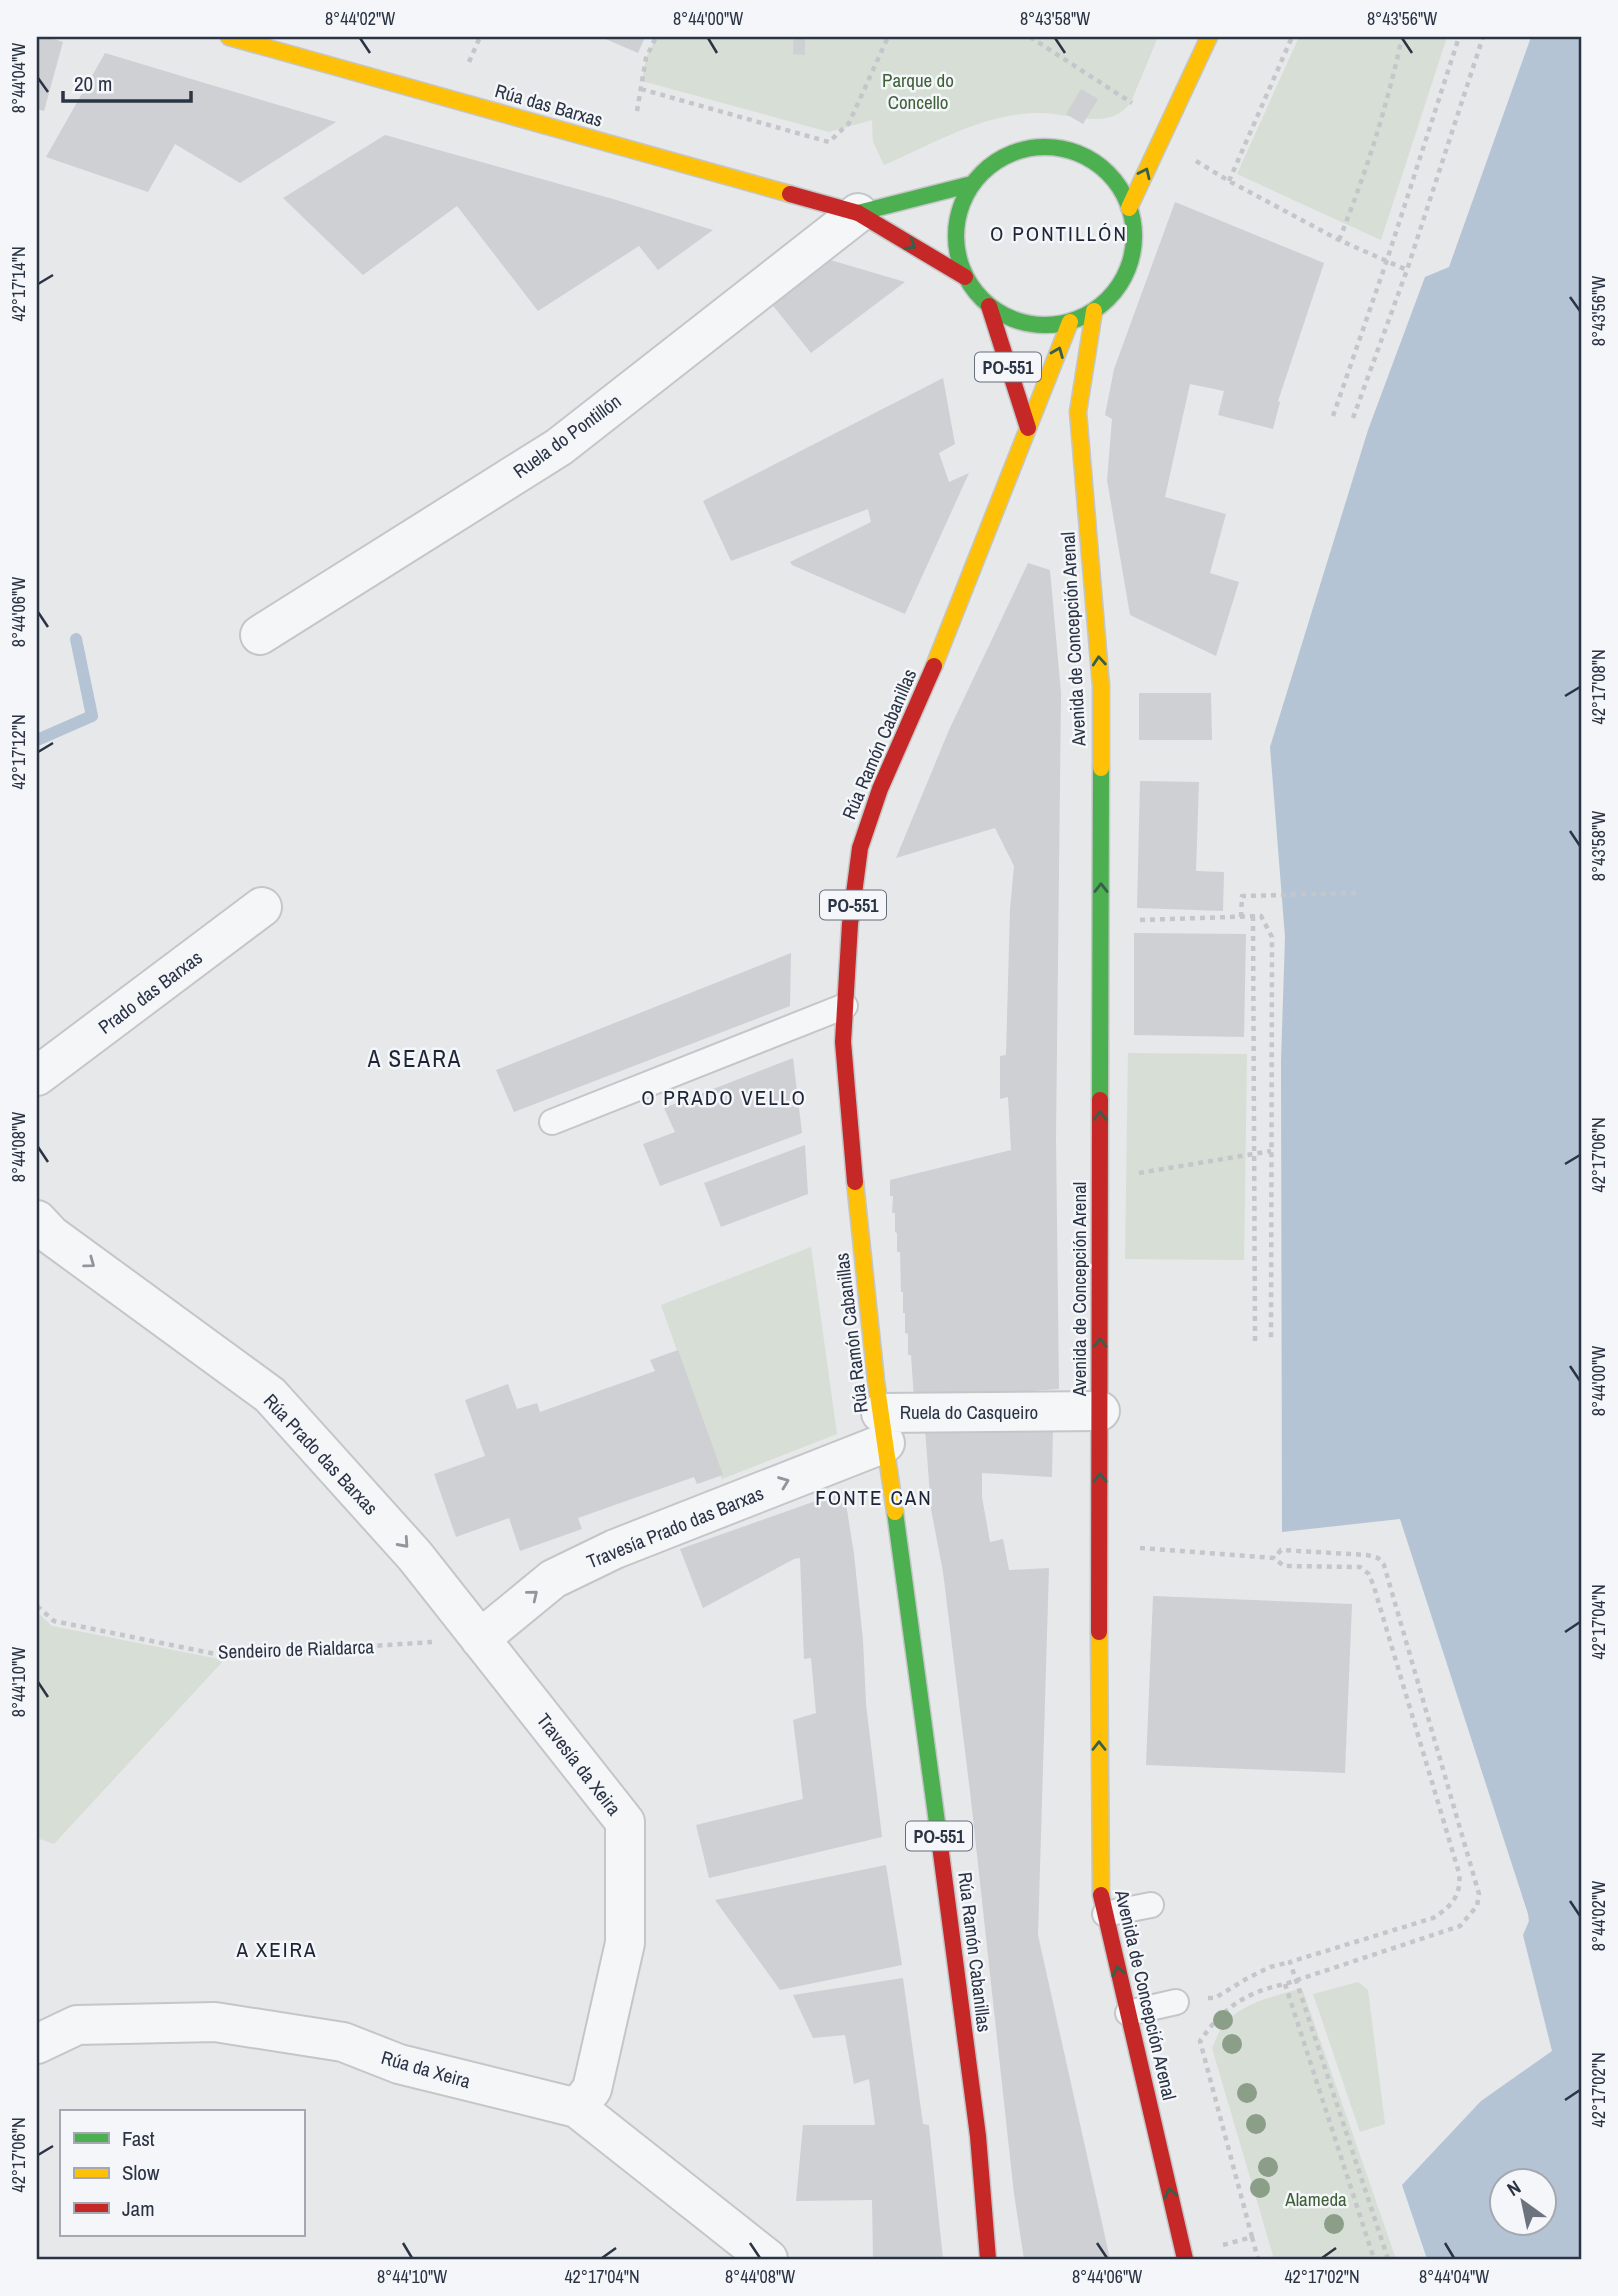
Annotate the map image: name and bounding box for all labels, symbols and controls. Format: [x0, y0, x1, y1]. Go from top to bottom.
text: 8°44'02"W [325, 6, 395, 31]
text: 8°44'00"W [673, 6, 743, 31]
text: 8°43'58"W [1020, 6, 1090, 31]
text: 8°43'56"W [1367, 6, 1437, 31]
text: 8°44'04"W [6, 43, 31, 113]
scale bar [63, 60, 191, 104]
park label: Parque do Concello [882, 67, 954, 115]
text: 20 m [74, 69, 112, 98]
street label: Rúa das Barxas [492, 77, 606, 133]
one-way arrow [1137, 168, 1151, 181]
district label: O PONTILLÓN [990, 219, 1128, 248]
one-way arrow [904, 237, 917, 250]
text: 42°17'14"N [6, 246, 31, 322]
text: 8°43'56"W [1586, 276, 1611, 346]
one-way arrow [1049, 347, 1063, 359]
road number: PO-551 [975, 352, 1041, 382]
street label: Ruela do Pontillón [508, 388, 626, 484]
street label: Avenida de Concepción Arenal [1054, 531, 1092, 748]
text: 8°44'06"W [6, 577, 31, 647]
text: 42°17'08"N [1586, 649, 1611, 725]
one-way arrow [1092, 655, 1107, 666]
street label: Rúa Ramón Cabanillas [836, 665, 923, 823]
text: 42°17'12"N [6, 714, 31, 790]
text: 8°43'58"W [1586, 811, 1611, 881]
one-way arrow [1093, 882, 1109, 893]
road number: PO-551 [820, 890, 886, 920]
street label: Prado das Barxas [93, 944, 207, 1040]
district label: A SEARA [367, 1043, 462, 1074]
district label: O PRADO VELLO [641, 1083, 807, 1112]
one-way arrow [1092, 1110, 1108, 1120]
text: 8°44'08"W [6, 1112, 31, 1182]
text: 42°17'06"N [1586, 1117, 1611, 1193]
street label: Avenida de Concepción Arenal [1066, 1182, 1092, 1397]
street label: Rúa Ramón Cabanillas [828, 1251, 874, 1415]
one-way arrow [82, 1254, 94, 1267]
one-way arrow [1092, 1337, 1108, 1348]
text: 8°44'00"W [1586, 1346, 1611, 1416]
street label: Rúa Prado das Barxas [258, 1388, 384, 1520]
street label: Ruela do Casqueiro [900, 1399, 1038, 1425]
one-way arrow [1092, 1473, 1108, 1483]
one-way arrow [777, 1477, 789, 1491]
street label: Travesía Prado das Barxas [583, 1480, 767, 1574]
district label: FONTE CAN [815, 1483, 933, 1512]
one-way arrow [395, 1535, 408, 1548]
text: 42°17'04"N [1586, 1584, 1611, 1660]
one-way arrow [525, 1591, 537, 1604]
street label: Sendeiro de Rialdarca [218, 1633, 375, 1665]
text: 8°44'10"W [6, 1647, 31, 1717]
street label: Travesía da Xeira [531, 1708, 627, 1821]
one-way arrow [1091, 1740, 1107, 1751]
road number: PO-551 [906, 1822, 972, 1850]
street label: Rúa Ramón Cabanillas [952, 1870, 998, 2034]
text: 8°44'02"W [1586, 1881, 1611, 1951]
street label: Avenida de Concepción Arenal [1109, 1887, 1183, 2102]
district label: A XEIRA [235, 1935, 318, 1964]
one-way arrow [1112, 1965, 1127, 1977]
street label: Rúa da Xeira [378, 2044, 474, 2094]
text: 42°17'02"N [1586, 2052, 1611, 2128]
legend [60, 2110, 304, 2236]
text: 42°17'06"N [6, 2117, 31, 2193]
text: Fast [122, 2124, 155, 2153]
text: Slow [122, 2158, 160, 2187]
north arrow [1488, 2166, 1558, 2236]
text: N [1502, 2174, 1526, 2202]
park label: Alameda [1284, 2186, 1347, 2212]
one-way arrow [1163, 2187, 1178, 2199]
text: Jam [122, 2194, 155, 2223]
text: 8°44'10"W [377, 2264, 447, 2289]
text: 42°17'04"N [564, 2264, 640, 2289]
text: 8°44'08"W [725, 2264, 795, 2289]
text: 8°44'06"W [1072, 2264, 1142, 2289]
text: 42°17'02"N [1284, 2264, 1360, 2289]
text: 8°44'04"W [1419, 2264, 1489, 2289]

